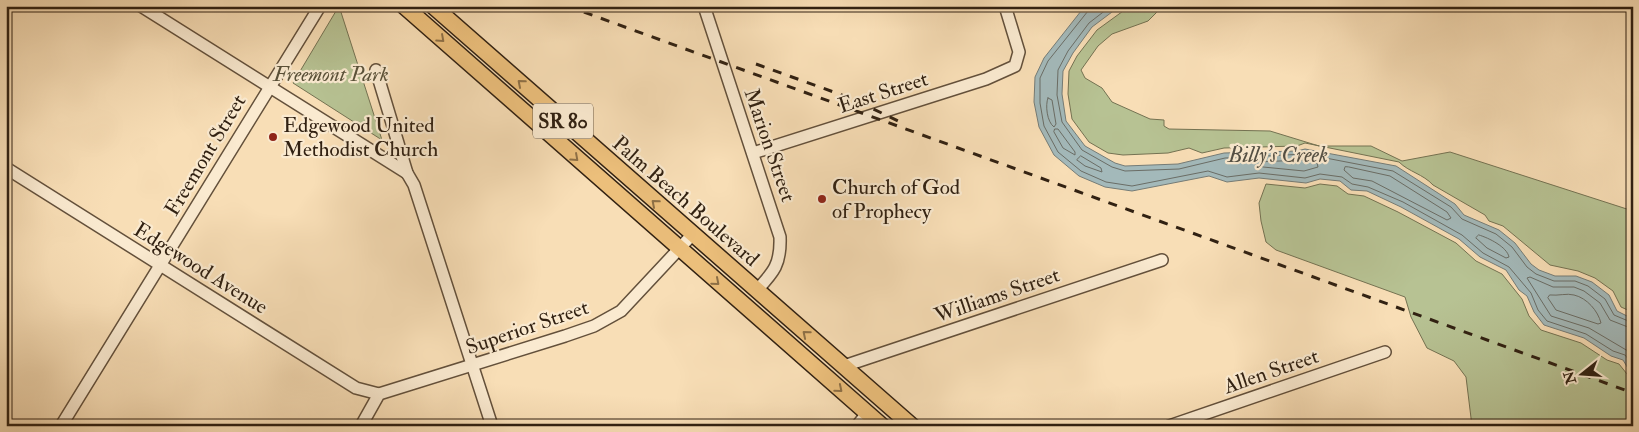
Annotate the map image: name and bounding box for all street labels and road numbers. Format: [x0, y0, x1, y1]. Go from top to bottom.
street label: East Street [835, 65, 932, 120]
street label: Marion Street [738, 85, 802, 206]
street label: Freemont Street [159, 89, 252, 221]
road number: SR 80 [533, 104, 593, 138]
street label: Palm Beach Boulevard [607, 130, 765, 273]
street label: Edgewood Avenue [129, 216, 273, 321]
street label: Williams Street [930, 261, 1063, 330]
street label: Superior Street [462, 294, 592, 361]
street label: Allen Street [1219, 343, 1322, 401]

